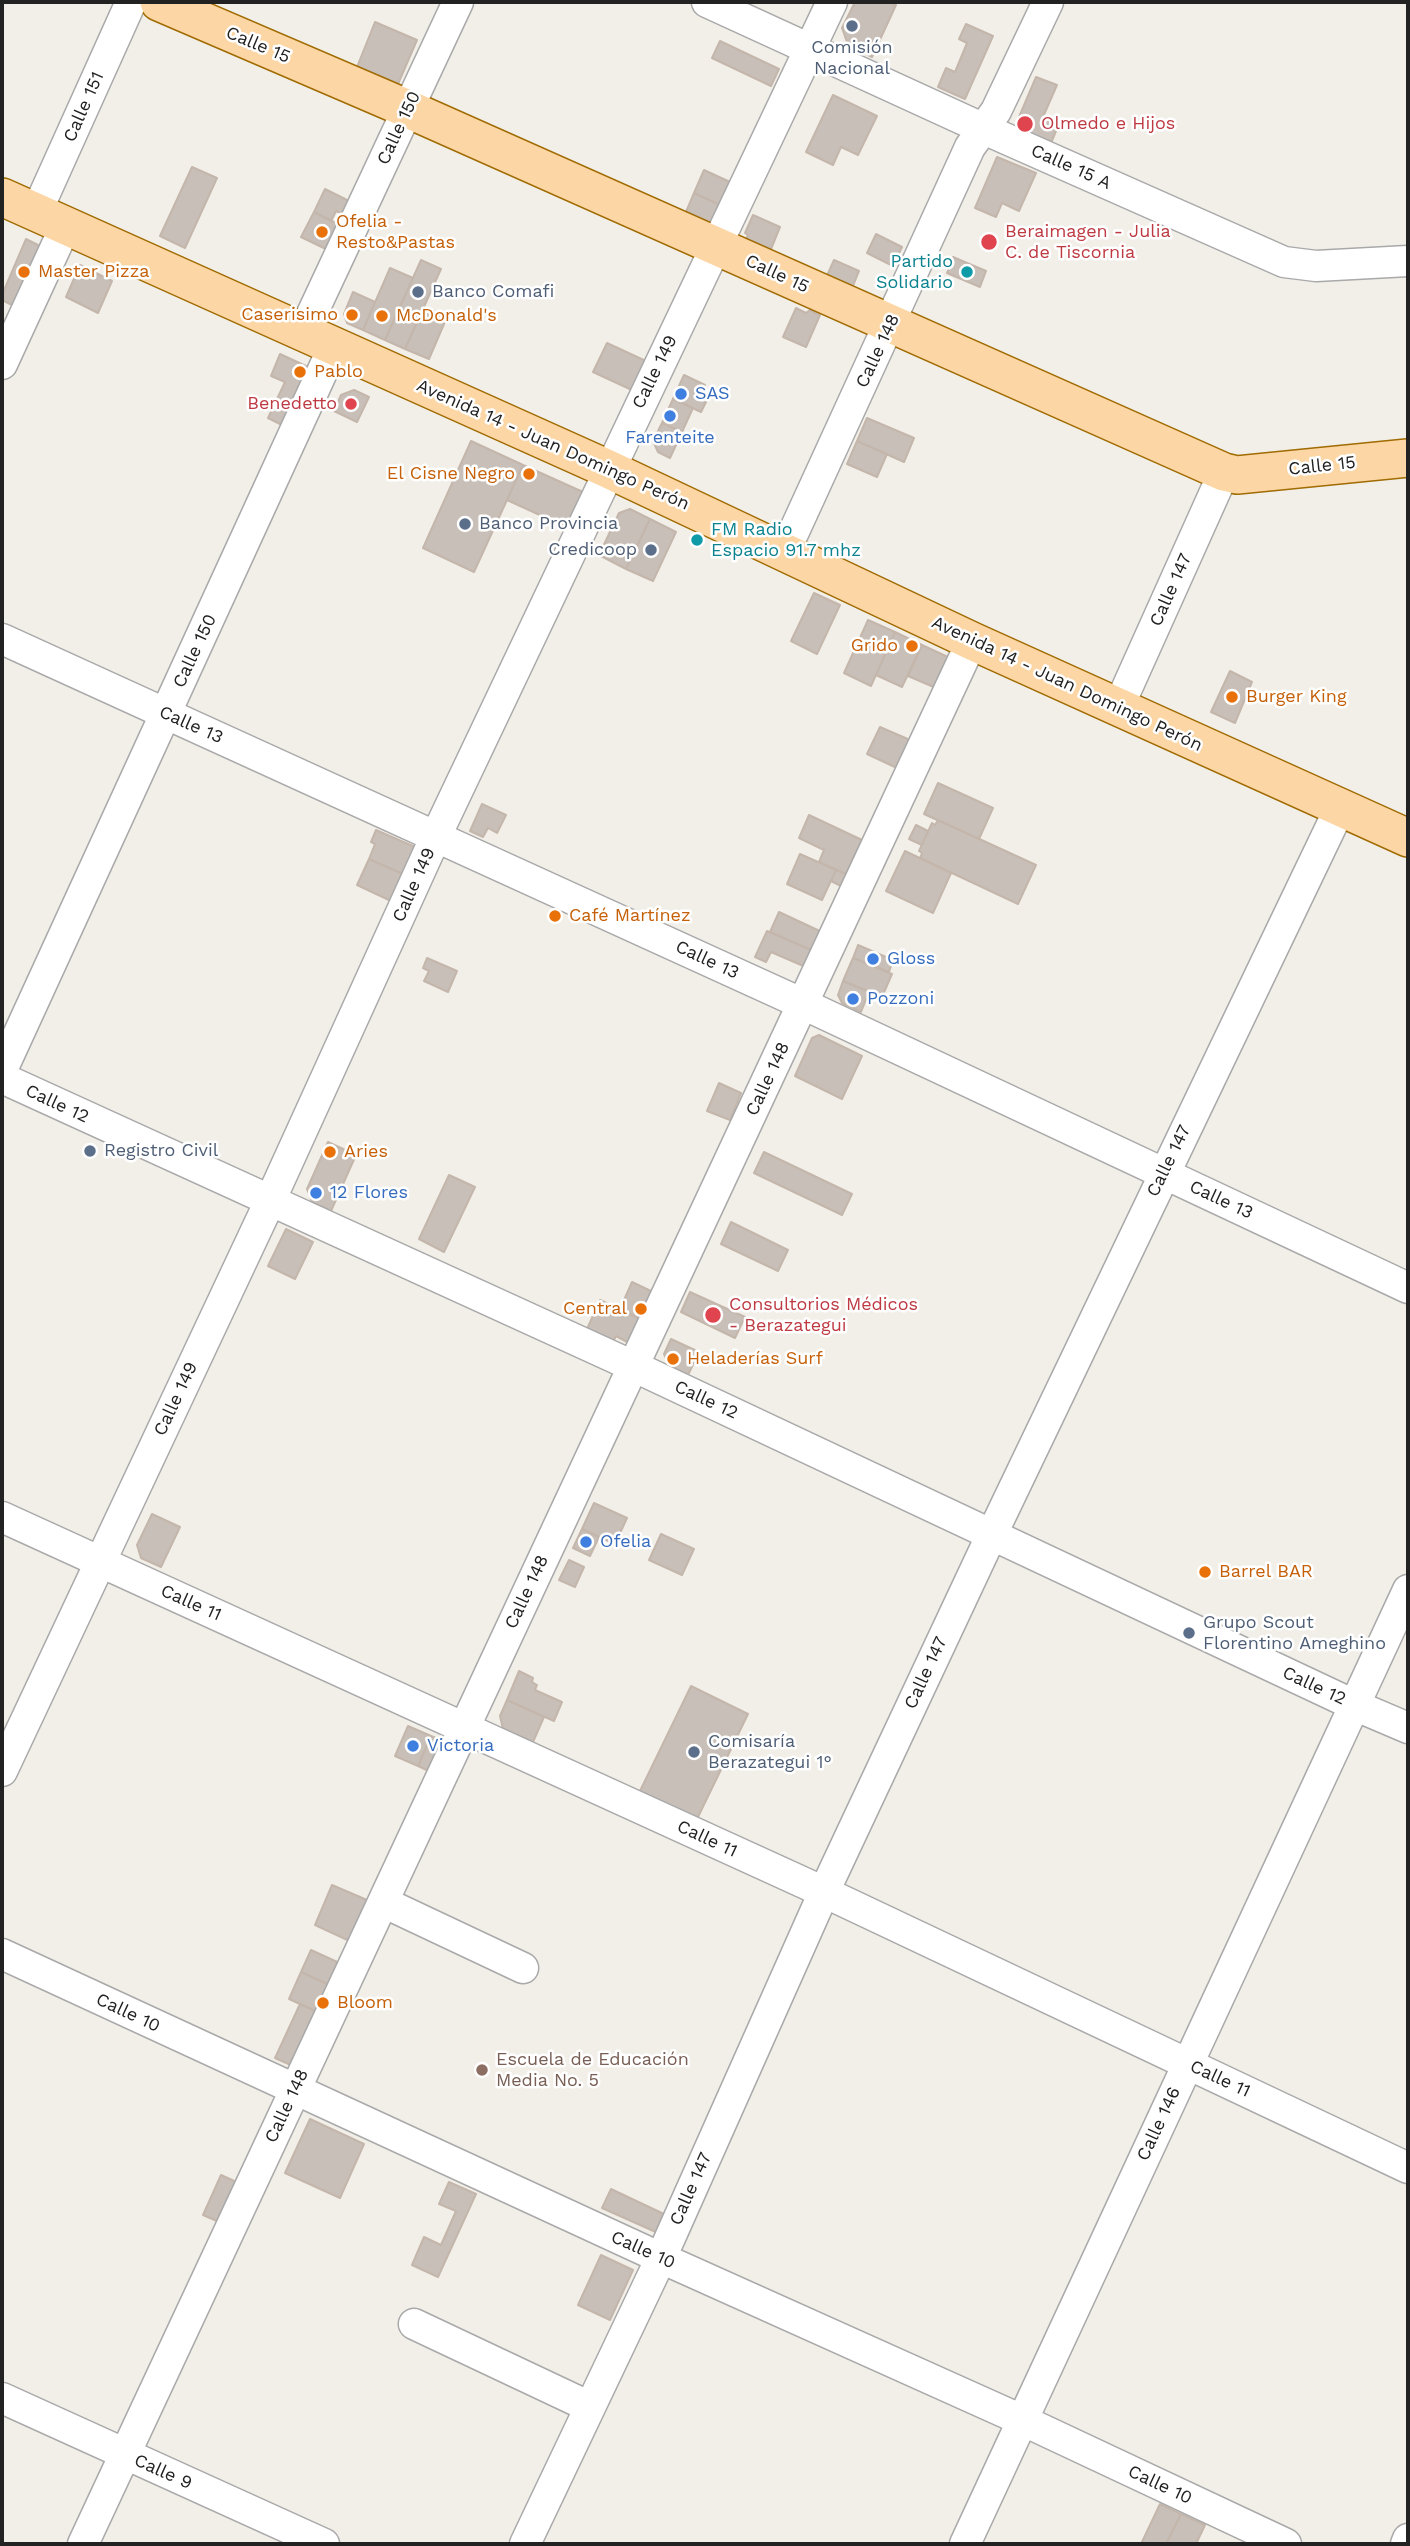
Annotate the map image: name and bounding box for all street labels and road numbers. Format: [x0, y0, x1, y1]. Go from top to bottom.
street label: Calle 15 [223, 22, 293, 68]
street label: Calle 151 [59, 69, 109, 145]
street label: Calle 150 [373, 88, 425, 168]
street label: Calle 15 A [1028, 140, 1114, 194]
street label: Calle 15 [742, 250, 812, 298]
street label: Calle 148 [851, 311, 905, 391]
street label: Calle 149 [628, 332, 682, 412]
street label: Avenida 14 - Juan Domingo Perón [413, 375, 693, 515]
street label: Calle 15 [1287, 452, 1357, 480]
street label: Calle 147 [1145, 550, 1197, 630]
street label: Calle 150 [169, 611, 221, 691]
street label: Avenida 14 - Juan Domingo Perón [928, 612, 1206, 756]
street label: Calle 13 [156, 701, 226, 749]
street label: Calle 149 [388, 844, 440, 926]
street label: Calle 13 [672, 936, 742, 984]
street label: Calle 148 [741, 1039, 795, 1119]
street label: Calle 12 [22, 1080, 92, 1128]
street label: Calle 147 [1142, 1122, 1196, 1200]
street label: Calle 13 [1186, 1176, 1256, 1224]
street label: Calle 149 [149, 1359, 203, 1439]
street label: Calle 12 [671, 1376, 741, 1424]
street label: Calle 148 [500, 1552, 554, 1632]
street label: Calle 11 [157, 1580, 225, 1626]
street label: Calle 147 [900, 1633, 952, 1713]
street label: Calle 12 [1279, 1662, 1349, 1710]
street label: Calle 11 [673, 1816, 741, 1862]
street label: Calle 10 [92, 1989, 164, 2037]
street label: Calle 11 [1186, 2056, 1254, 2102]
street label: Calle 148 [260, 2066, 314, 2146]
street label: Calle 146 [1133, 2084, 1185, 2164]
street label: Calle 147 [665, 2149, 717, 2229]
street label: Calle 10 [607, 2226, 679, 2274]
street label: Calle 9 [131, 2450, 195, 2494]
street label: Calle 10 [1124, 2461, 1196, 2509]

